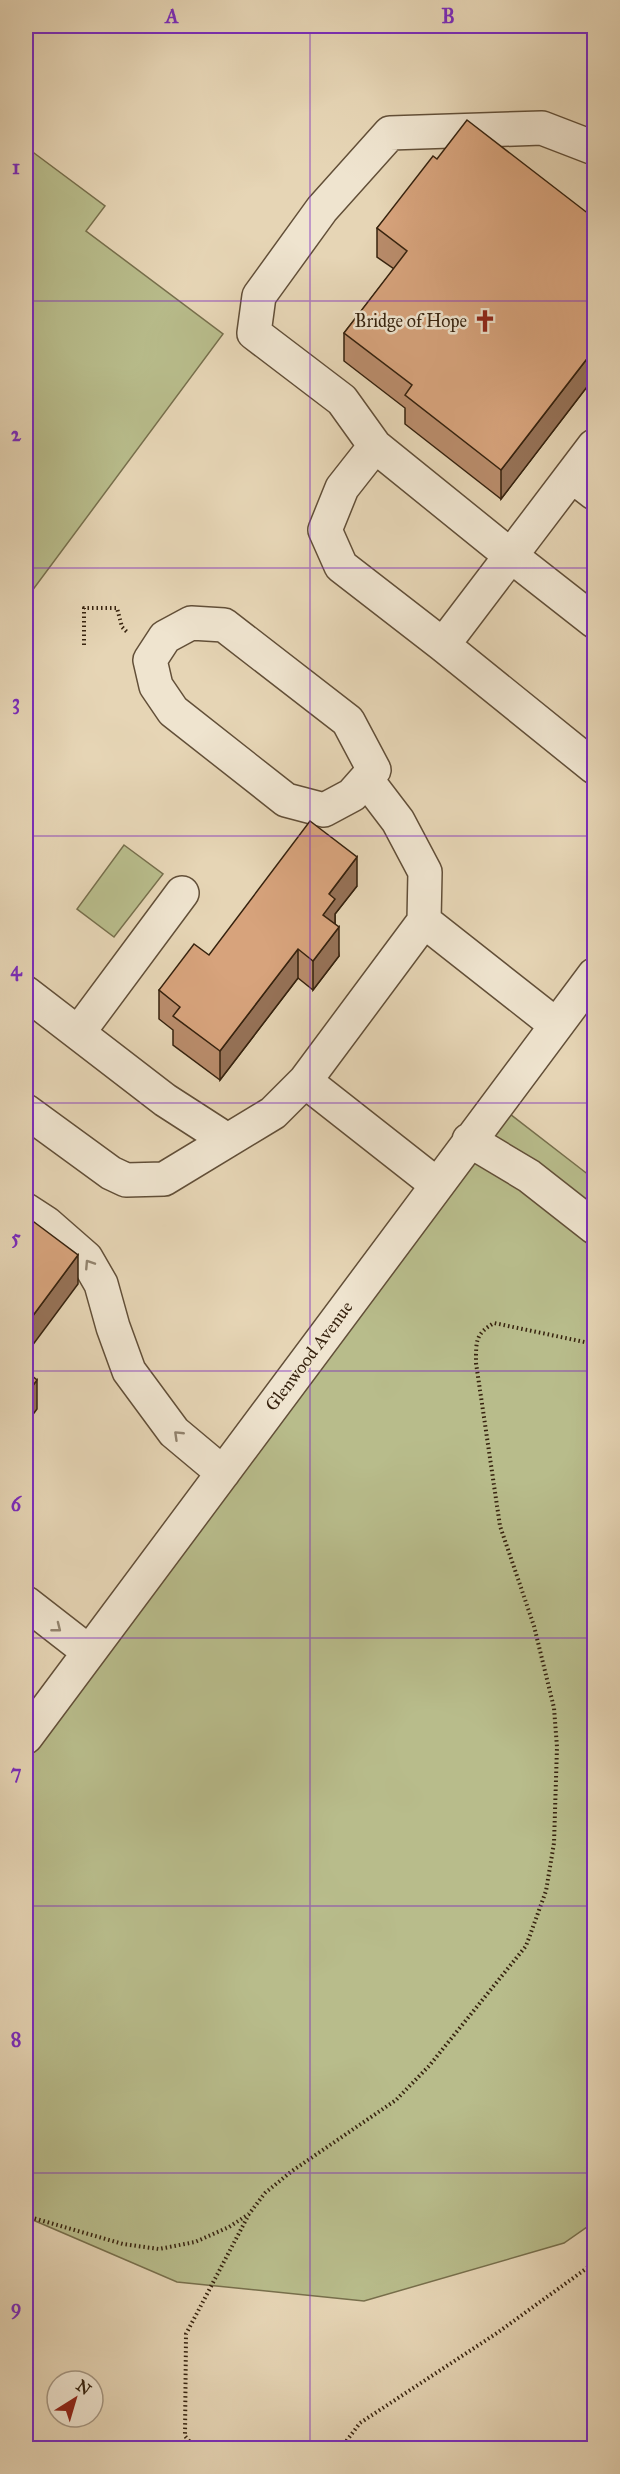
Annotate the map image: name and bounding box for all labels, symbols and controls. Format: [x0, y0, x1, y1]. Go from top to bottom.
text: A [163, 4, 179, 28]
text: B [441, 4, 455, 28]
text: 1 [12, 155, 20, 179]
church icon: Bridge of Hope [472, 308, 498, 334]
place label: Bridge of Hope [355, 310, 467, 333]
text: 2 [11, 422, 22, 446]
text: 3 [12, 690, 20, 715]
text: 4 [10, 957, 22, 982]
text: 5 [11, 1225, 21, 1249]
one-way arrow [85, 1260, 96, 1271]
street label: Glenwood Avenue [260, 1297, 358, 1415]
one-way arrow [174, 1431, 185, 1442]
text: 6 [11, 1492, 23, 1516]
one-way arrow [50, 1620, 61, 1631]
text: 7 [11, 1760, 22, 1784]
text: 8 [11, 2027, 21, 2051]
text: 9 [11, 2295, 21, 2320]
north arrow [45, 2369, 105, 2429]
text: N [73, 2376, 95, 2399]

